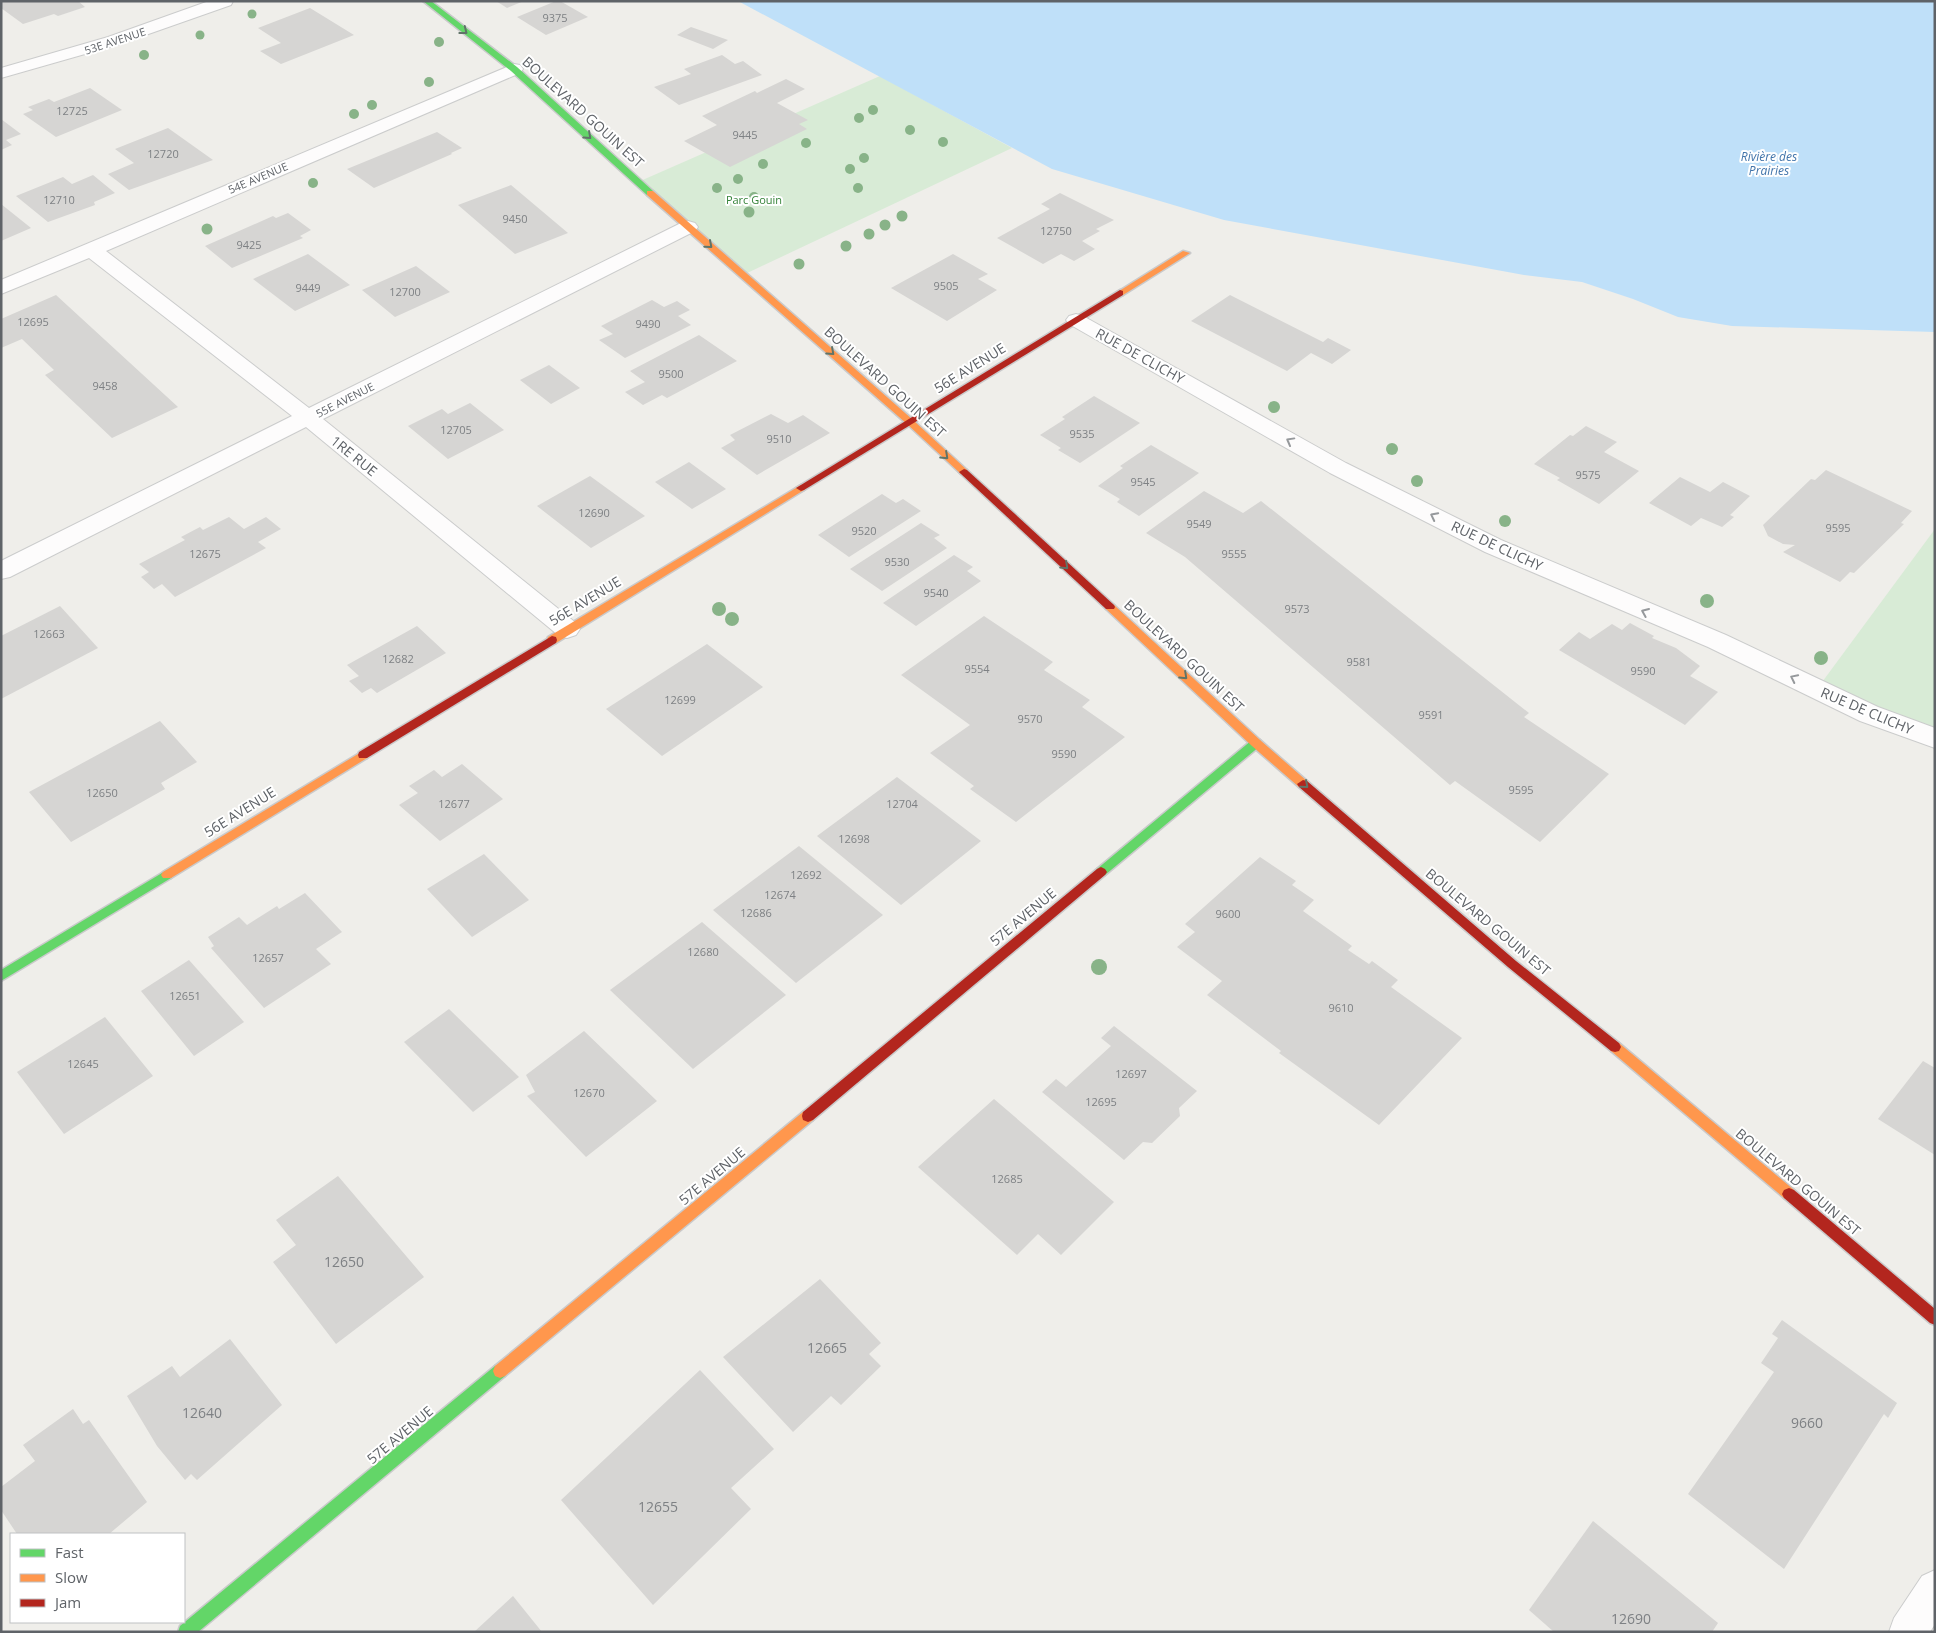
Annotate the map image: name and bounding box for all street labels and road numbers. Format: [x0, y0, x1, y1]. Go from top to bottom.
street label: 53E AVENUE [82, 24, 147, 57]
street label: BOULEVARD GOUIN EST [518, 52, 648, 172]
street label: 54E AVENUE [226, 158, 290, 197]
street label: BOULEVARD GOUIN EST [820, 322, 950, 442]
street label: RUE DE CLICHY [1092, 323, 1188, 388]
street label: 56E AVENUE [930, 338, 1009, 397]
street label: 55E AVENUE [313, 378, 377, 421]
street label: 1RE RUE [327, 431, 382, 480]
street label: RUE DE CLICHY [1448, 516, 1546, 575]
street label: 56E AVENUE [545, 572, 624, 630]
street label: BOULEVARD GOUIN EST [1120, 595, 1249, 716]
street label: RUE DE CLICHY [1818, 682, 1917, 739]
street label: 56E AVENUE [200, 782, 279, 841]
street label: BOULEVARD GOUIN EST [1422, 864, 1555, 980]
street label: 57E AVENUE [986, 883, 1060, 950]
street label: BOULEVARD GOUIN EST [1732, 1124, 1865, 1240]
street label: 57E AVENUE [675, 1142, 749, 1209]
street label: 57E AVENUE [363, 1401, 437, 1468]

